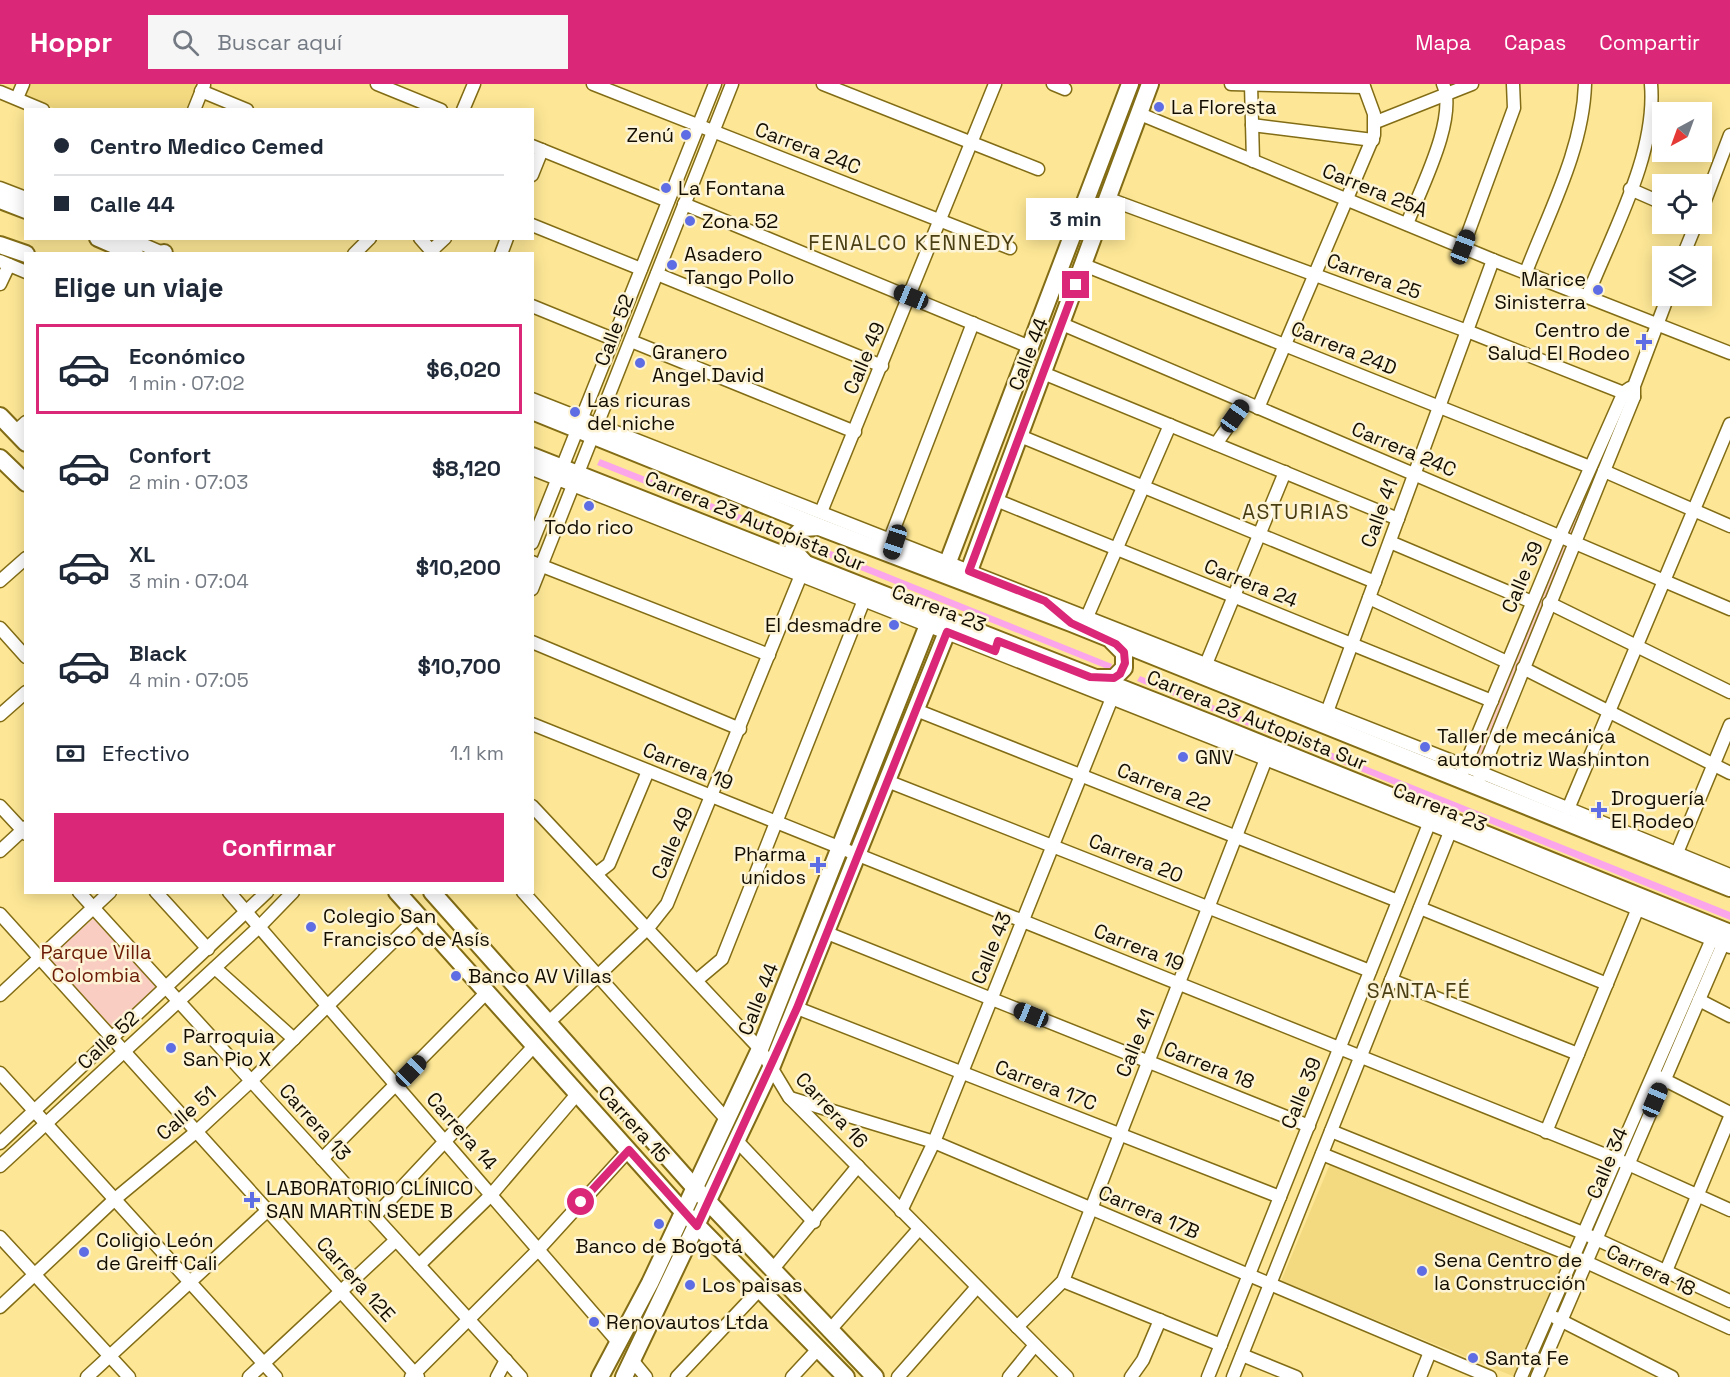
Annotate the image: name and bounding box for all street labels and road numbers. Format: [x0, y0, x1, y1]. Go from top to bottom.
street label: Carrera 24C [751, 116, 865, 180]
street label: Carrera 25A [1318, 157, 1432, 223]
street label: Carrera 25 [1323, 247, 1425, 305]
street label: Calle 52 [588, 290, 640, 370]
street label: Calle 44 [1002, 314, 1054, 394]
street label: Carrera 24D [1287, 315, 1401, 381]
street label: Calle 49 [837, 318, 891, 398]
street label: Carrera 24C [1348, 415, 1460, 483]
street label: Carrera 23 Autopista Sur [641, 465, 869, 577]
street label: Calle 41 [1355, 475, 1403, 551]
street label: Calle 39 [1495, 537, 1549, 617]
street label: Carrera 24 [1200, 552, 1302, 614]
street label: Carrera 23 [888, 578, 990, 638]
street label: Carrera 23 Autopista Sur [1143, 664, 1371, 776]
street label: Carrera 19 [639, 736, 737, 796]
street label: Carrera 22 [1113, 756, 1215, 818]
street label: Carrera 23 [1389, 776, 1491, 838]
street label: Calle 49 [645, 803, 699, 883]
street label: Carrera 20 [1085, 827, 1187, 889]
street label: Calle 43 [965, 908, 1017, 988]
street label: Carrera 19 [1090, 917, 1188, 977]
street label: Calle 44 [732, 959, 784, 1039]
street label: Calle 52 [72, 1005, 144, 1075]
street label: Calle 41 [1110, 1005, 1160, 1081]
street label: Carrera 18 [1160, 1035, 1258, 1095]
street label: Calle 39 [1275, 1053, 1327, 1133]
street label: Carrera 17C [991, 1054, 1101, 1116]
street label: Carrera 16 [790, 1066, 874, 1154]
street label: Carrera 13 [273, 1078, 357, 1166]
street label: Calle 51 [151, 1080, 221, 1146]
street label: Carrera 15 [593, 1080, 675, 1168]
street label: Carrera 14 [421, 1086, 503, 1176]
street label: Calle 34 [1580, 1123, 1634, 1203]
street label: Carrera 17B [1094, 1179, 1204, 1245]
street label: Carrera 12E [311, 1231, 401, 1327]
street label: Carrera 18 [1602, 1238, 1700, 1302]

